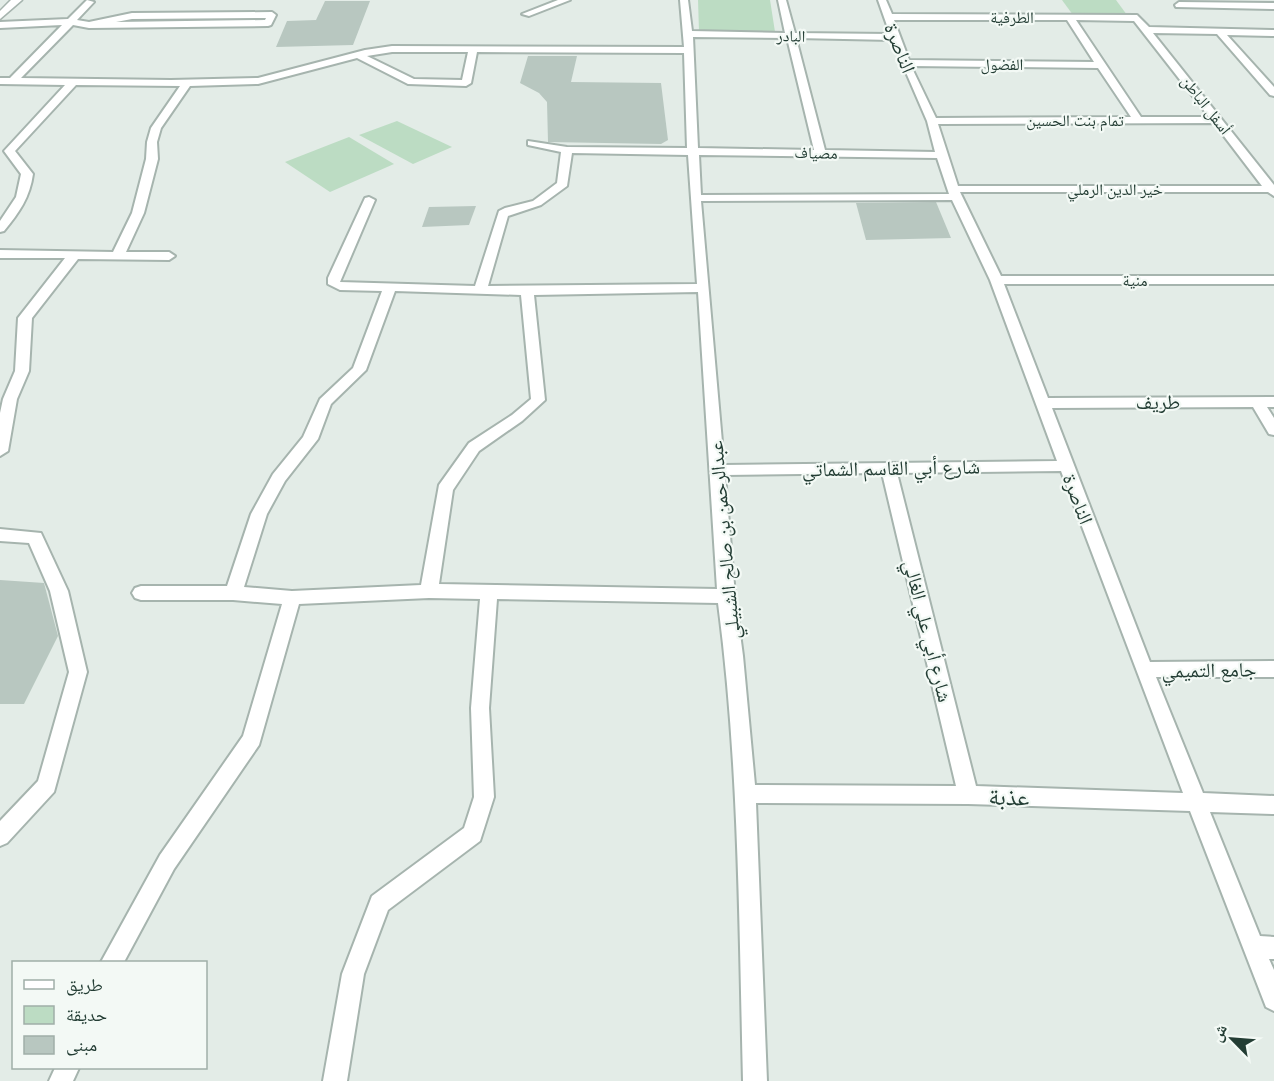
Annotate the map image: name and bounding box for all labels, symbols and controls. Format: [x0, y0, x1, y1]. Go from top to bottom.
street label: الطرفية [990, 8, 1034, 27]
street label: الناصرة [879, 19, 921, 77]
street label: البادر [775, 26, 806, 46]
street label: الفضول [981, 55, 1023, 75]
street label: أسفل الباطن [1176, 72, 1235, 139]
street label: تمام بنت الحسين [1026, 111, 1124, 131]
street label: مصياف [794, 143, 838, 163]
street label: خير الدين الرملي [1067, 180, 1163, 202]
street label: منية [1123, 271, 1147, 290]
street label: طريف [1136, 390, 1180, 414]
street label: عبدالرحمن بن صالح الشبيلي [703, 439, 749, 640]
street label: شارع أبي القاسم الشماتي [802, 454, 980, 486]
street label: الناصرة [1058, 470, 1098, 528]
street label: شارع أبي علي الغالي [895, 557, 957, 706]
street label: جامع التميمي [1161, 657, 1257, 687]
street label: عذبة [988, 781, 1030, 811]
legend [12, 961, 207, 1069]
text: طريق [66, 974, 103, 996]
text: حديقة [66, 1004, 107, 1025]
north arrow [1202, 1009, 1262, 1069]
text: ش [1207, 1021, 1231, 1045]
text: مبنى [66, 1034, 97, 1056]

